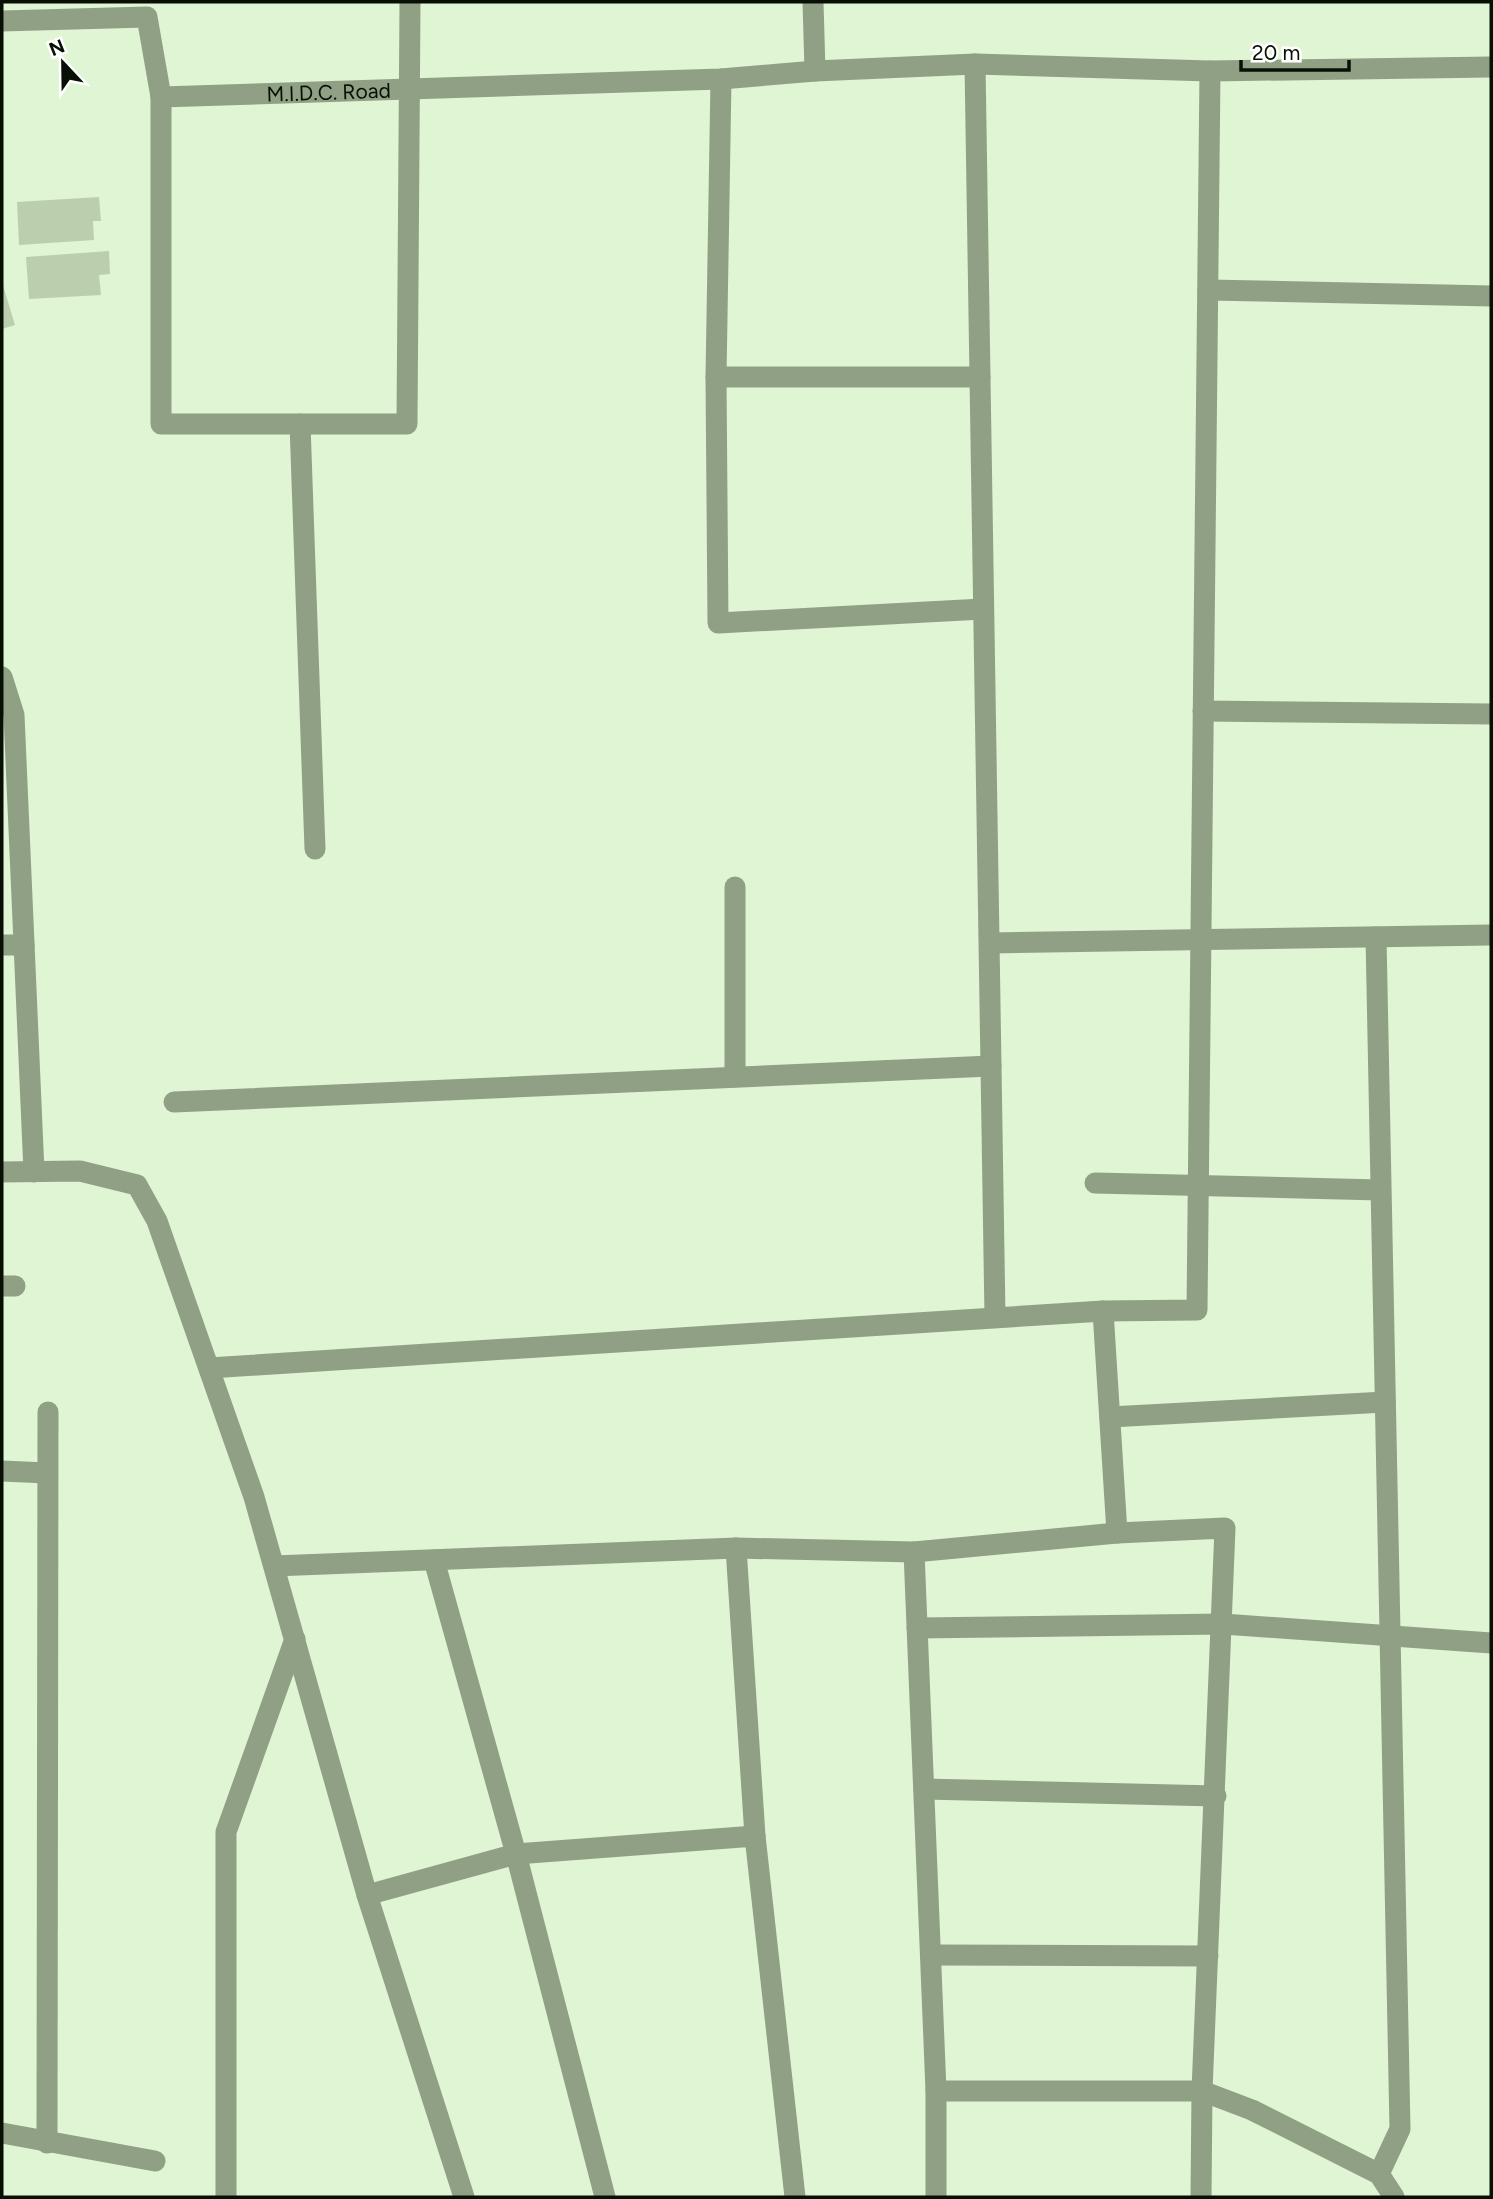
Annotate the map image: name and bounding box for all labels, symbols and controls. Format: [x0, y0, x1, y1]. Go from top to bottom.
north arrow [28, 28, 98, 98]
scale bar [1241, 28, 1350, 72]
text: N [46, 34, 68, 61]
text: 20 m [1252, 40, 1300, 65]
street label: M.I.D.C. Road [266, 77, 391, 106]

